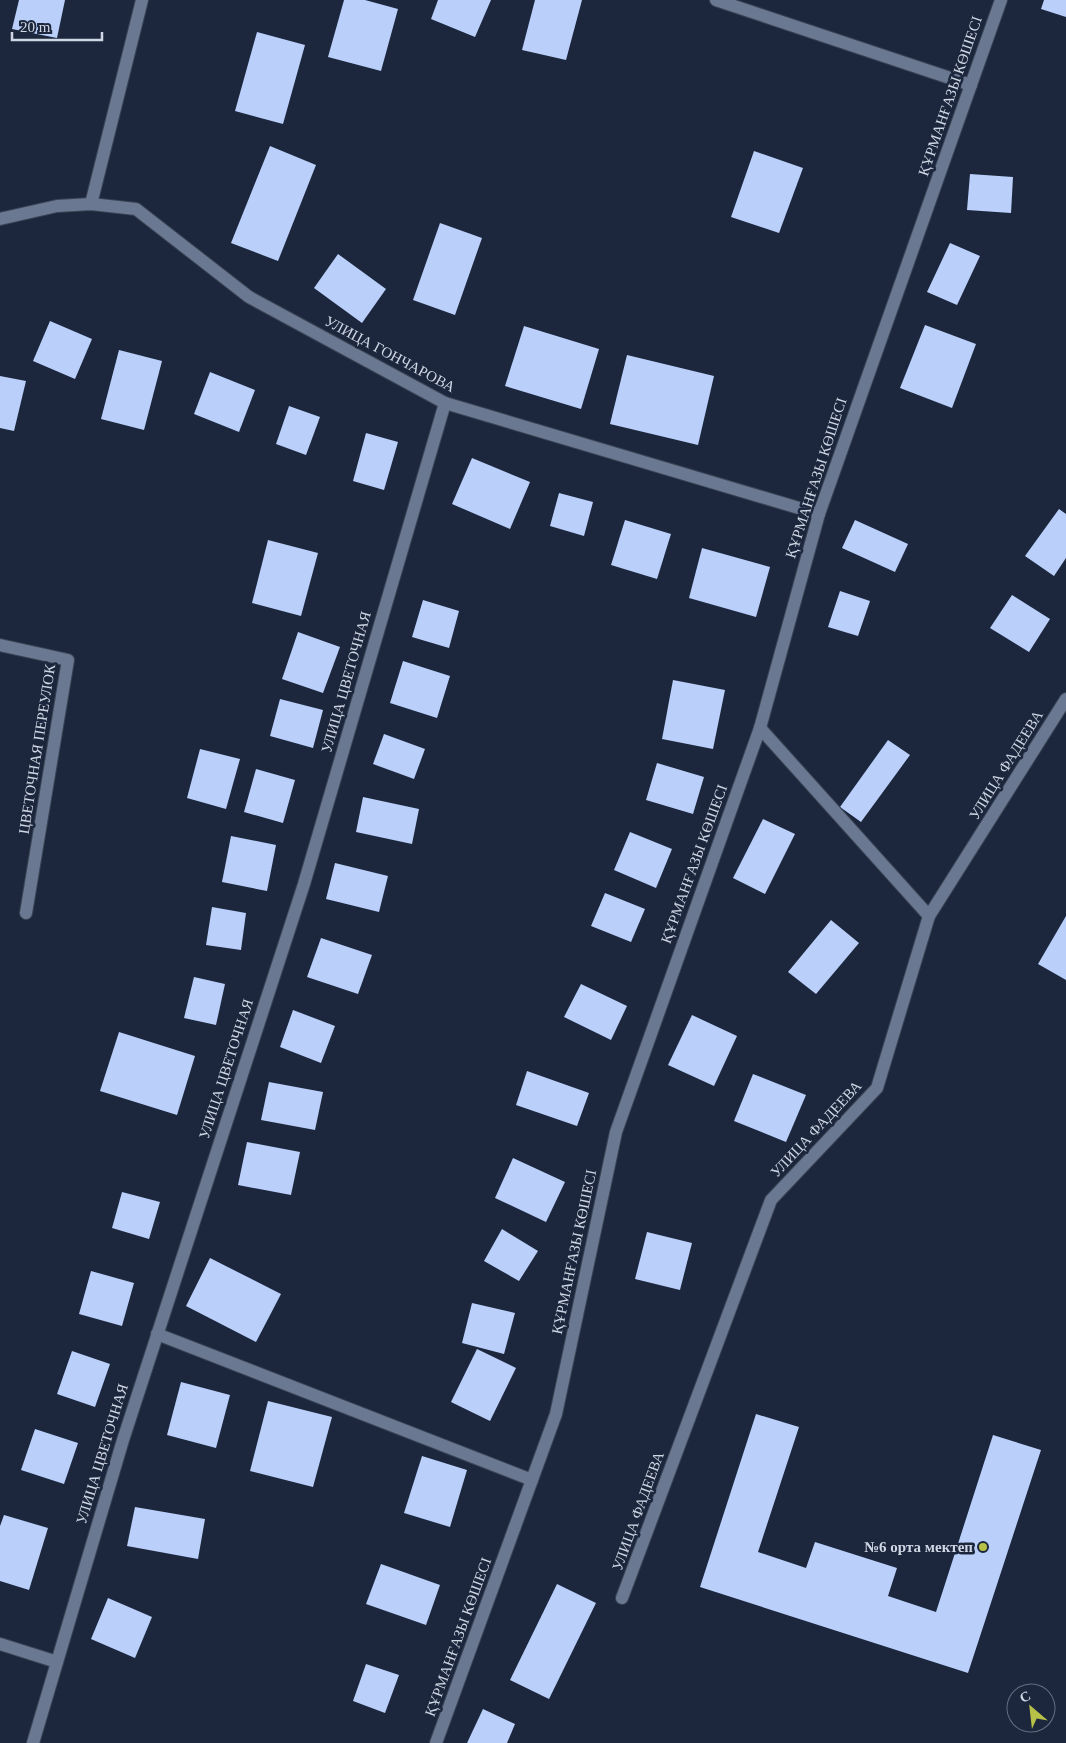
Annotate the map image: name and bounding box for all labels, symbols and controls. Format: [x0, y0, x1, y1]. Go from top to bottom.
scale bar [12, 10, 102, 42]
street label: ҚҰРМАНҒАЗЫ КӨШЕСІ [915, 14, 985, 178]
text: 20 m [20, 19, 51, 35]
street label: УЛИЦА ГОНЧАРОВА [322, 313, 458, 395]
street label: ҚҰРМАНҒАЗЫ КӨШЕСІ [782, 396, 850, 560]
street label: УЛИЦА ЦВЕТОЧНАЯ [318, 610, 374, 754]
street label: ЦВЕТОЧНАЯ ПЕРЕУЛОК [16, 662, 59, 835]
street label: УЛИЦА ФАДЕЕВА [966, 707, 1046, 822]
street label: ҚҰРМАНҒАЗЫ КӨШЕСІ [658, 782, 730, 946]
street label: УЛИЦА ЦВЕТОЧНАЯ [196, 997, 256, 1141]
street label: УЛИЦА ФАДЕЕВА [767, 1078, 865, 1180]
street label: ҚҰРМАНҒАЗЫ КӨШЕСІ [549, 1168, 599, 1336]
street label: УЛИЦА ЦВЕТОЧНАЯ [73, 1382, 131, 1526]
street label: УЛИЦА ФАДЕЕВА [609, 1449, 667, 1573]
place label: №6 орта мектеп [864, 1539, 973, 1555]
marker: №6 орта мектеп [977, 1541, 989, 1553]
street label: ҚҰРМАНҒАЗЫ КӨШЕСІ [422, 1555, 494, 1719]
north arrow [1006, 1683, 1056, 1733]
text: С [1017, 1688, 1033, 1706]

